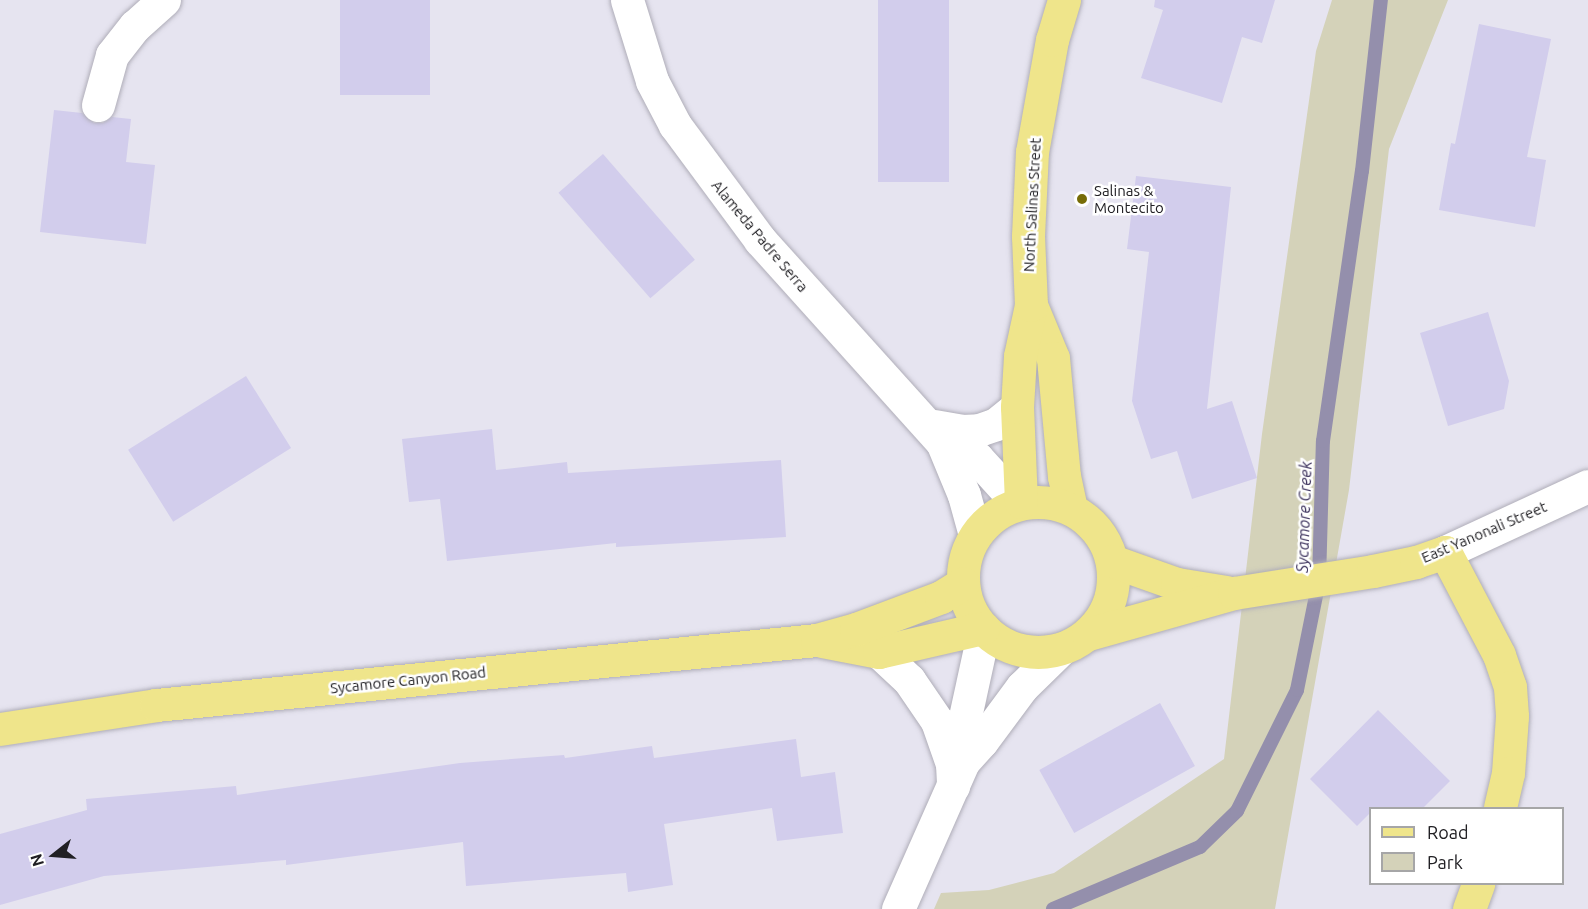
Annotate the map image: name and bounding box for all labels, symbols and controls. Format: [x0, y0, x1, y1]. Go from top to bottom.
street label: North Salinas Street [1019, 137, 1045, 273]
street label: Alameda Padre Serra [708, 176, 812, 296]
place label: Salinas & Montecito [1094, 181, 1164, 216]
marker: Salinas & Montecito [1075, 192, 1089, 206]
water label: Sycamore Creek [1292, 461, 1316, 573]
street label: East Yanonali Street [1419, 497, 1549, 567]
street label: Sycamore Canyon Road [329, 663, 487, 697]
legend [1369, 807, 1564, 885]
text: Road [1427, 822, 1469, 842]
north arrow [24, 825, 84, 885]
text: N [26, 852, 47, 869]
text: Park [1427, 852, 1463, 872]

